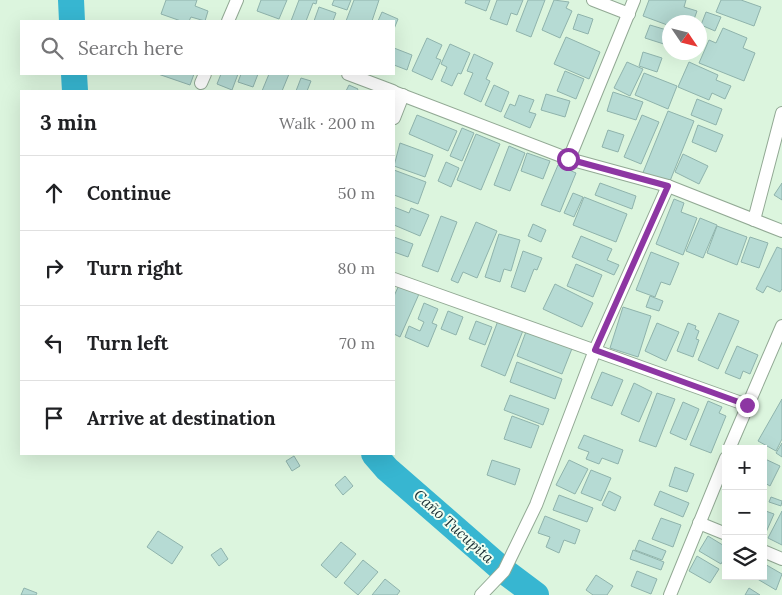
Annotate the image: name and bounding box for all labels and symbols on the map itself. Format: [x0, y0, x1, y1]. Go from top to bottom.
north arrow [662, 15, 707, 60]
route start [557, 148, 580, 171]
route end [736, 394, 759, 417]
water label: Caño Tucupita [410, 485, 498, 567]

